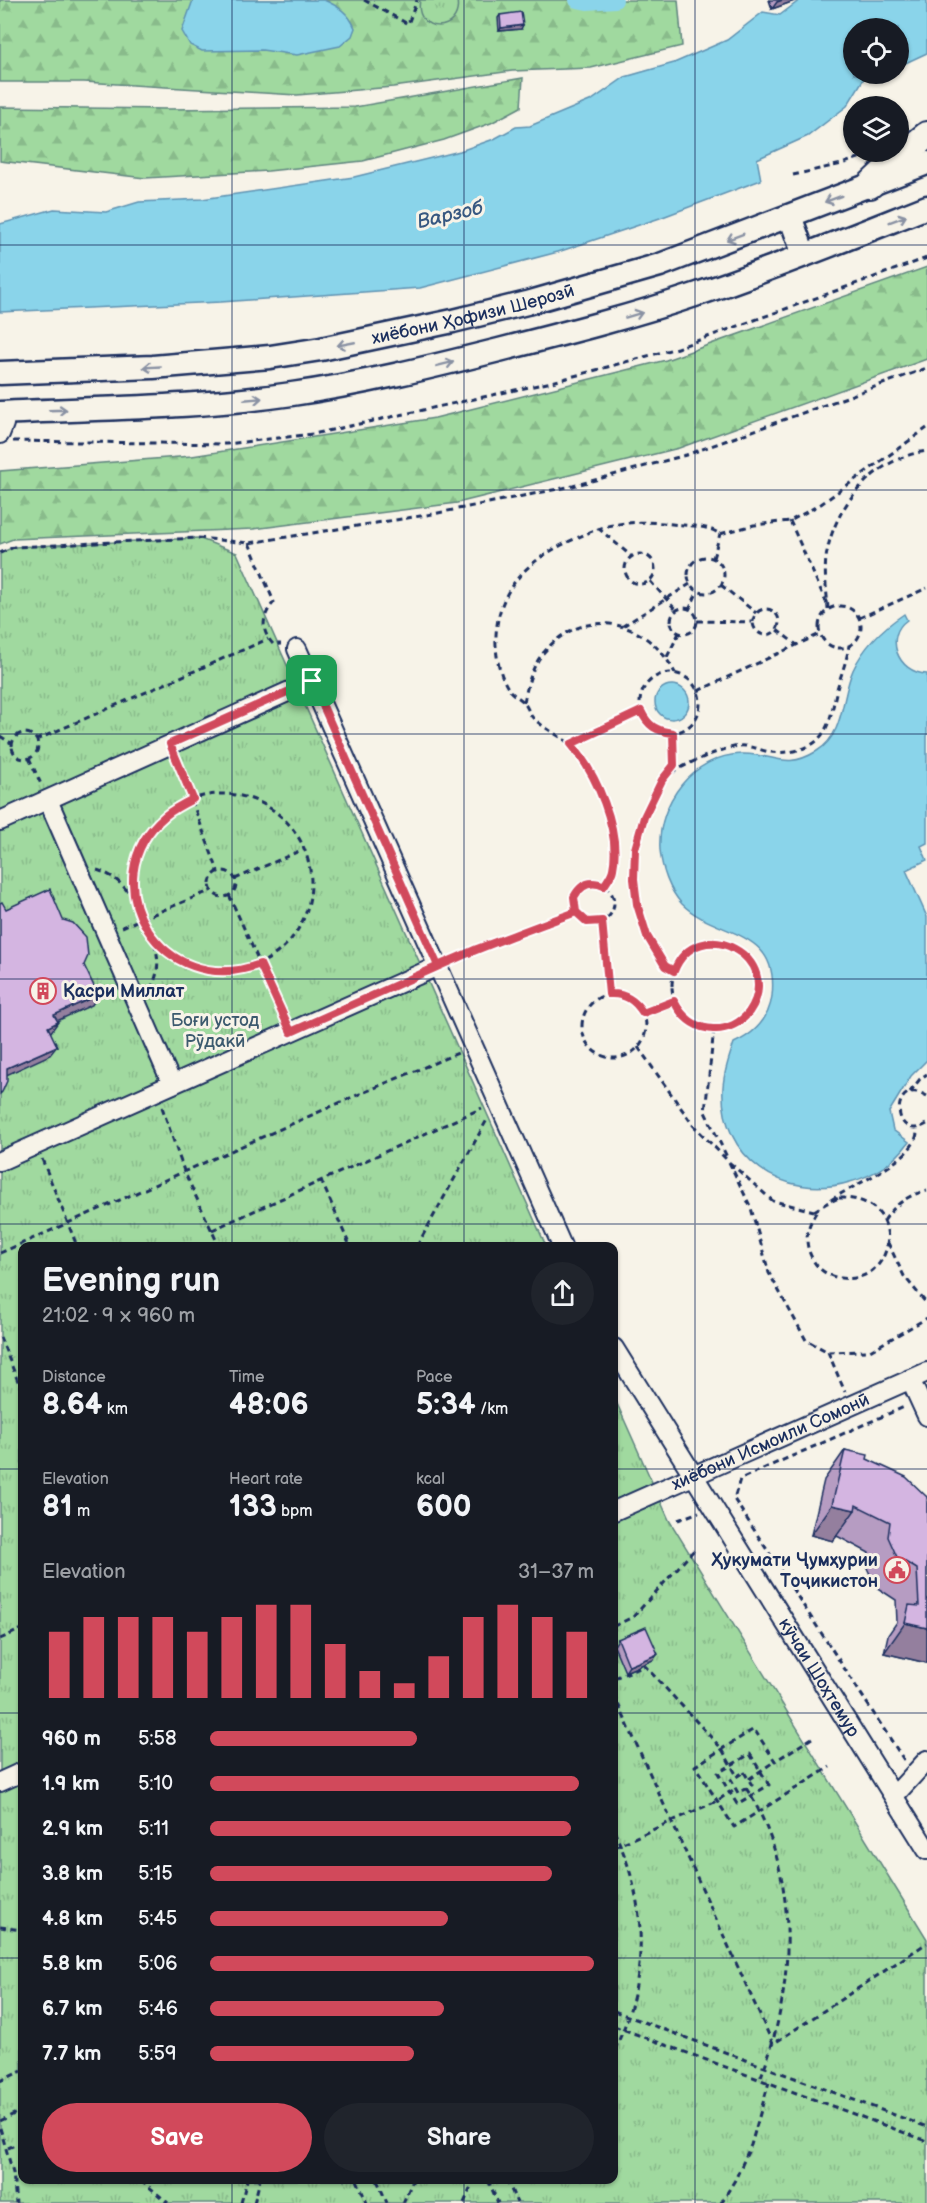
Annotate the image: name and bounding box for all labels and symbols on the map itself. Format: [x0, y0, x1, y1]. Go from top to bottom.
one-way arrow [825, 195, 843, 206]
water label: Варзоб [415, 196, 486, 234]
one-way arrow [888, 212, 906, 223]
one-way arrow [727, 232, 745, 243]
street label: хиёбони Ҳофизи Шерозӣ [370, 280, 577, 348]
one-way arrow [624, 309, 643, 320]
one-way arrow [336, 339, 356, 350]
one-way arrow [435, 357, 454, 369]
one-way arrow [143, 361, 163, 372]
one-way arrow [243, 393, 263, 404]
one-way arrow [48, 405, 68, 416]
pin [286, 655, 337, 706]
building icon: Қасри Миллат [28, 976, 58, 1006]
place label: Қасри Миллат [63, 981, 185, 1002]
park label: Боғи устод Рӯдакӣ [171, 1010, 259, 1052]
street label: хиёбони Исмоили Сомонӣ [668, 1388, 873, 1495]
place label: Ҳукумати Ҷумҳурии Тоҷикистон [711, 1550, 878, 1592]
public building icon: Ҳукумати Ҷумҳурии Тоҷикистон [882, 1555, 912, 1585]
street label: кӯчаи Шоҳтемур [774, 1614, 864, 1741]

